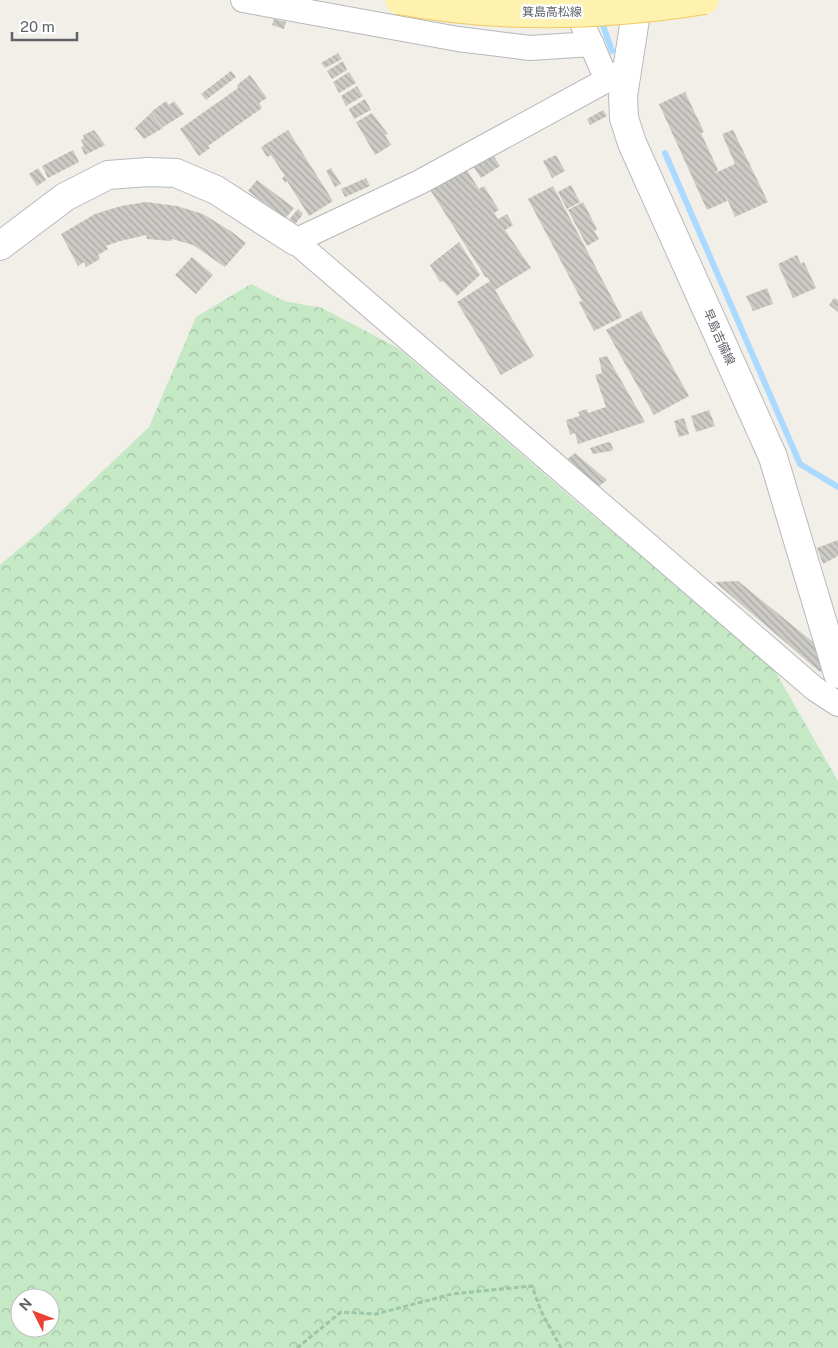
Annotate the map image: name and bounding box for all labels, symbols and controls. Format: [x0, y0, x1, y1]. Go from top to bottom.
street label: 箕島高松線 [522, 5, 582, 19]
scale bar [12, 10, 78, 42]
text: 20 m [20, 18, 55, 35]
street label: 早島吉備線 [700, 307, 738, 367]
north arrow [10, 1288, 60, 1338]
text: N [16, 1295, 35, 1314]

